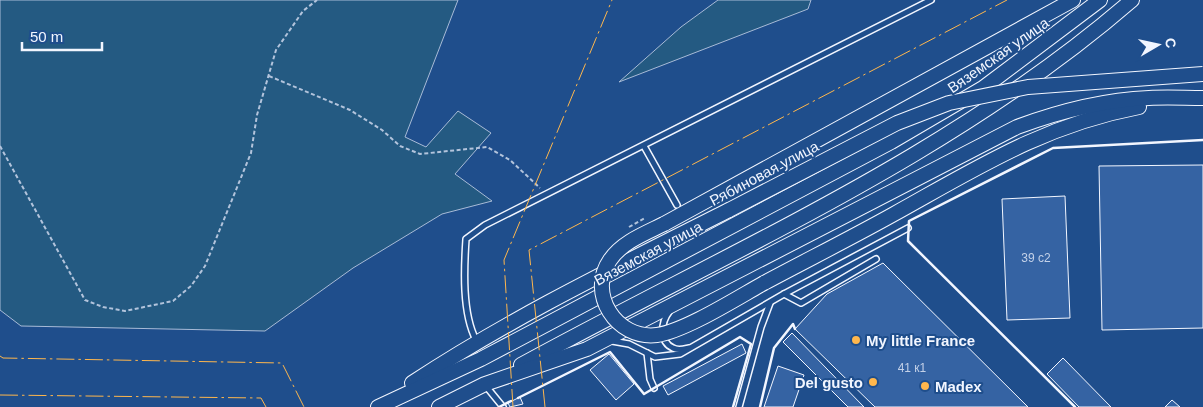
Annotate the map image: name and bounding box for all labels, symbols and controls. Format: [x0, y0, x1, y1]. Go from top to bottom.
street label: Вяземская улица [944, 13, 1052, 96]
scale bar [22, 20, 102, 52]
north arrow [1133, 20, 1183, 70]
text: 50 m [30, 28, 63, 45]
text: С [1162, 37, 1180, 49]
street label: Рябиновая улица [707, 137, 822, 209]
street label: Вяземская улица [591, 217, 705, 289]
house number: 39 с2 [1021, 251, 1051, 265]
place label: My little France [866, 332, 975, 349]
marker: My little France [850, 334, 862, 346]
house number: 41 к1 [898, 361, 927, 375]
place label: Del gusto [795, 374, 863, 391]
marker: Del gusto [867, 376, 879, 388]
place label: Madex [935, 378, 982, 395]
marker: Madex [919, 380, 931, 392]

